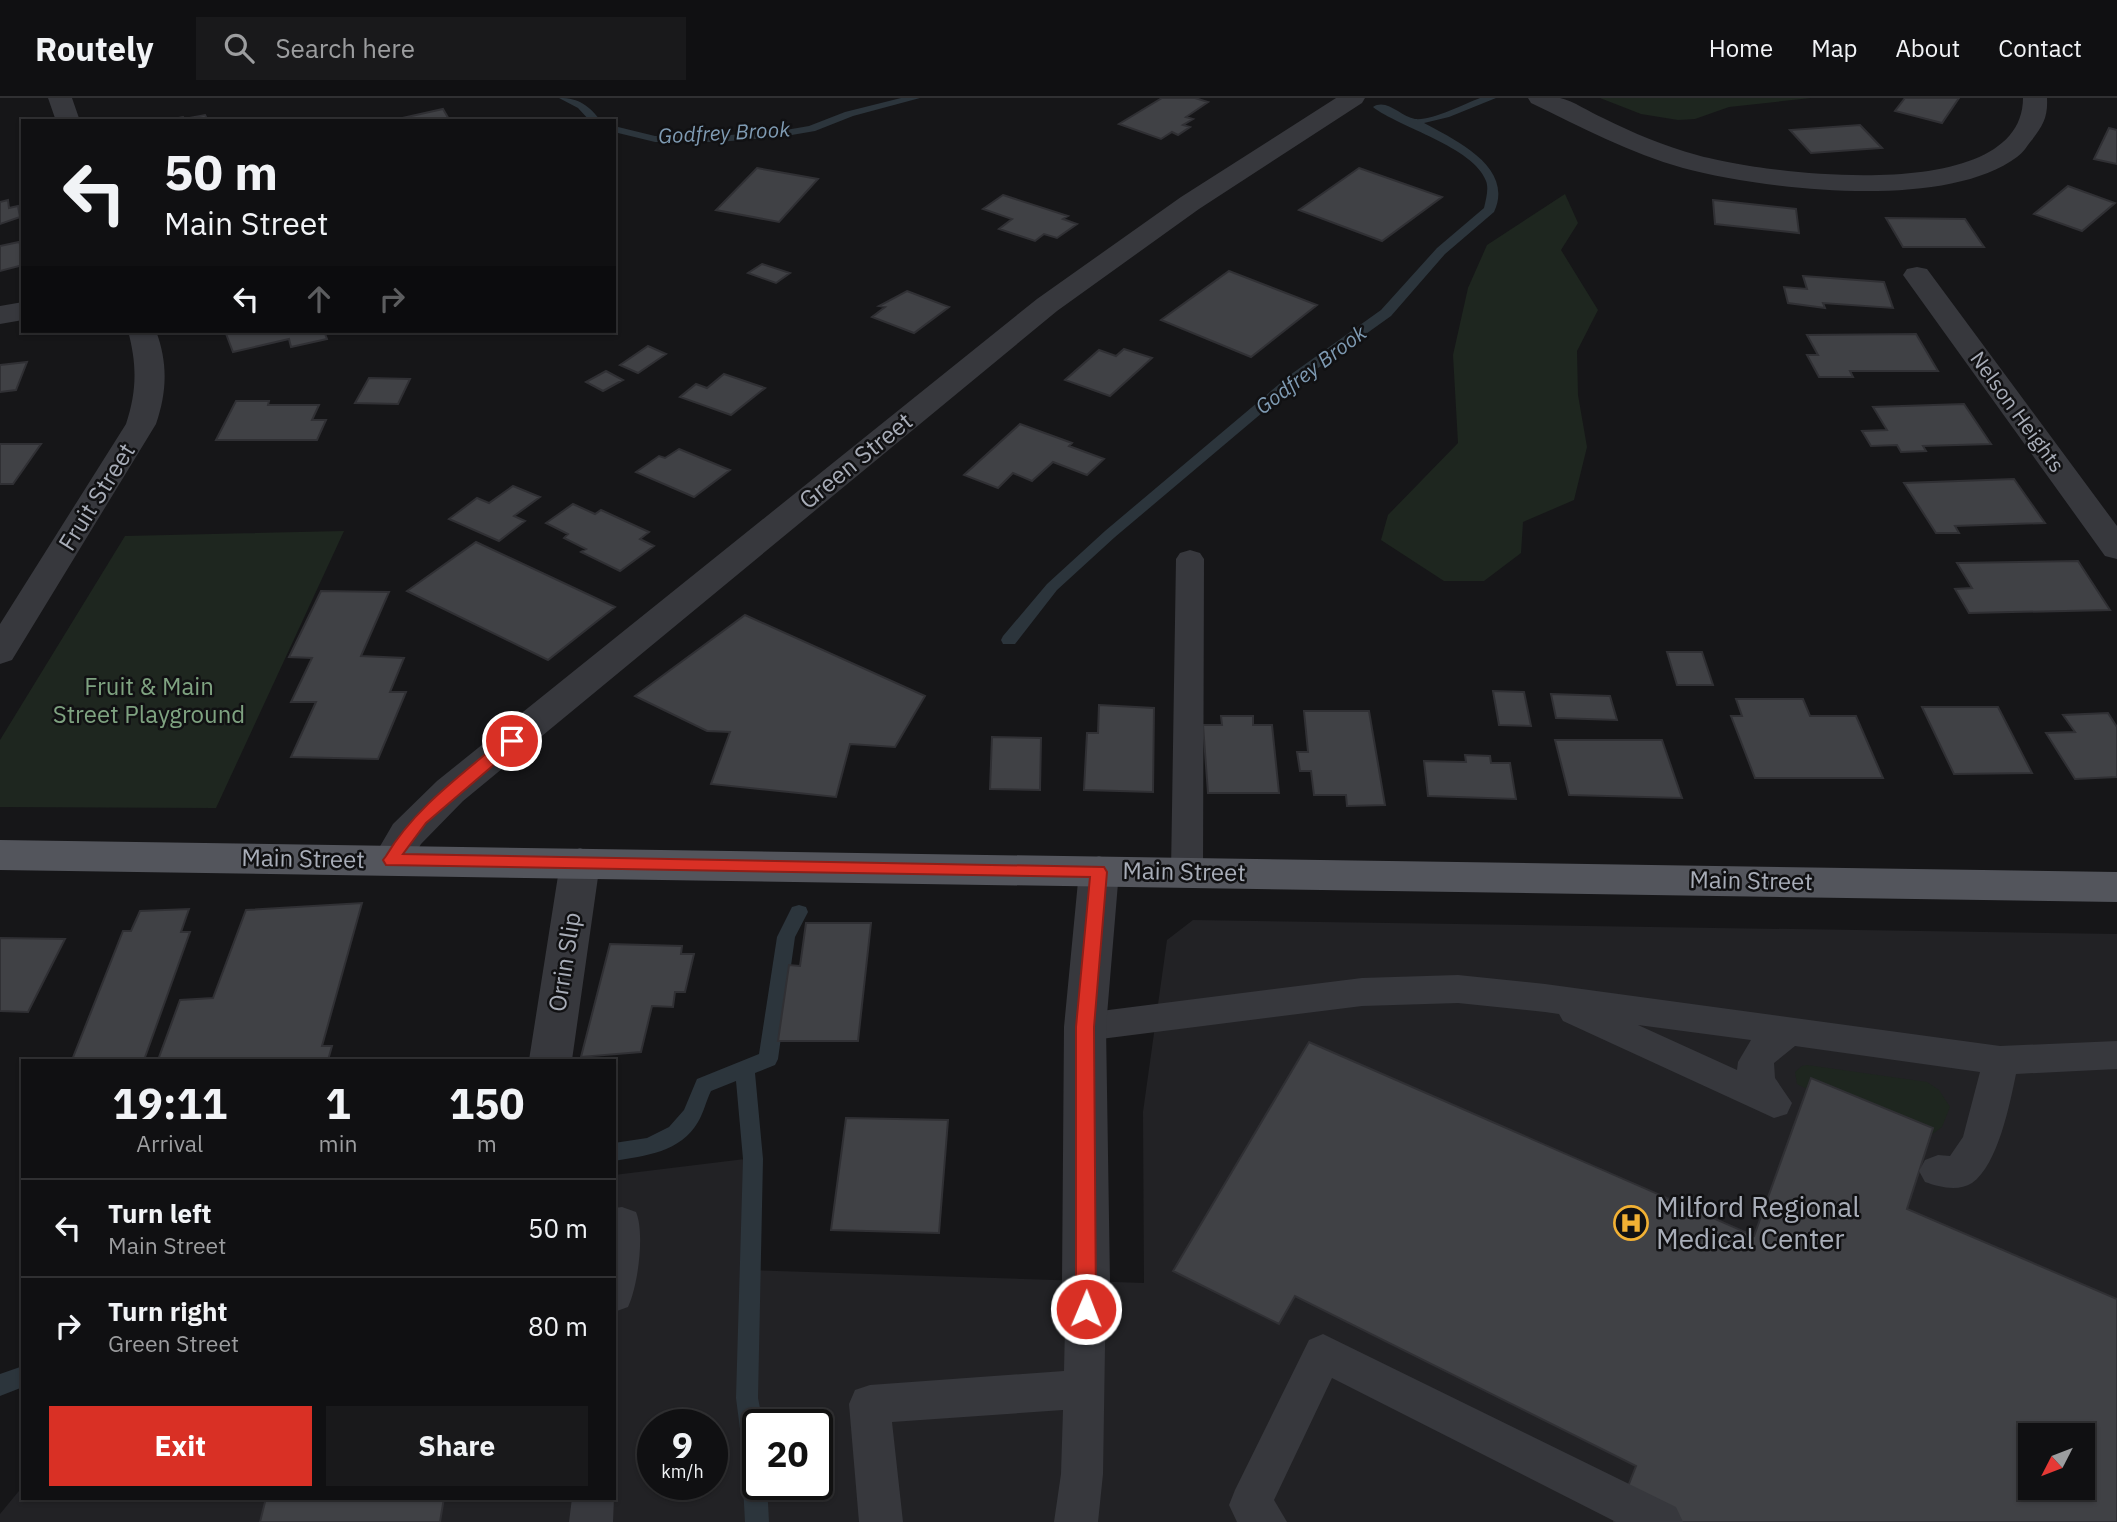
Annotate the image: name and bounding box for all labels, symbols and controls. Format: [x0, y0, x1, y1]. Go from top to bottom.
search box [196, 17, 686, 80]
text: Routely [35, 27, 154, 70]
icon: search [220, 29, 258, 67]
text: Search here [276, 31, 415, 65]
text: Home [1709, 32, 1773, 64]
text: Map [1811, 32, 1857, 64]
text: About [1895, 32, 1960, 64]
text: Contact [1998, 32, 2082, 64]
water label: Godfrey Brook [657, 115, 792, 149]
text: 50 m [164, 140, 278, 203]
icon: left [49, 147, 140, 238]
text: Main Street [164, 202, 329, 244]
icon: left [227, 280, 265, 318]
icon: ahead [300, 280, 338, 318]
icon: right [373, 280, 411, 318]
water label: Godfrey Brook [1249, 318, 1372, 420]
street label: Nelson Heights [1964, 345, 2071, 478]
street label: Green Street [792, 405, 919, 516]
street label: Fruit Street [50, 437, 142, 556]
park label: Fruit & Main Street Playground [53, 670, 245, 730]
pin [482, 711, 542, 771]
icon: arrive [493, 722, 531, 760]
street label: Main Street [241, 841, 365, 875]
street label: Main Street [1122, 854, 1246, 888]
street label: Main Street [1689, 863, 1813, 897]
street label: Orrin Slip [540, 910, 588, 1014]
text: 19:11 [112, 1076, 227, 1131]
text: 1 [325, 1076, 351, 1131]
text: 150 [449, 1076, 525, 1131]
text: Arrival [136, 1128, 203, 1158]
text: min [319, 1128, 357, 1158]
text: m [477, 1128, 497, 1158]
place label: Milford Regional Medical Center [1656, 1188, 1860, 1257]
text: Turn left [108, 1196, 211, 1230]
hospital icon: Milford Regional Medical Center [1612, 1204, 1650, 1242]
icon: left [49, 1209, 87, 1247]
text: 50 m [528, 1211, 588, 1245]
text: Main Street [108, 1230, 226, 1260]
position arrow [1049, 1272, 1123, 1346]
text: Turn right [108, 1294, 227, 1328]
icon: right [49, 1307, 87, 1345]
text: 80 m [528, 1309, 588, 1343]
text: Green Street [108, 1328, 239, 1358]
button: Exit [49, 1406, 312, 1486]
button: Share [326, 1406, 588, 1486]
speed limit sign: 20 [742, 1409, 833, 1500]
text: 9 [672, 1422, 693, 1468]
north arrow [2018, 1423, 2095, 1500]
map controls [2018, 1423, 2095, 1500]
text: km/h [661, 1460, 704, 1483]

